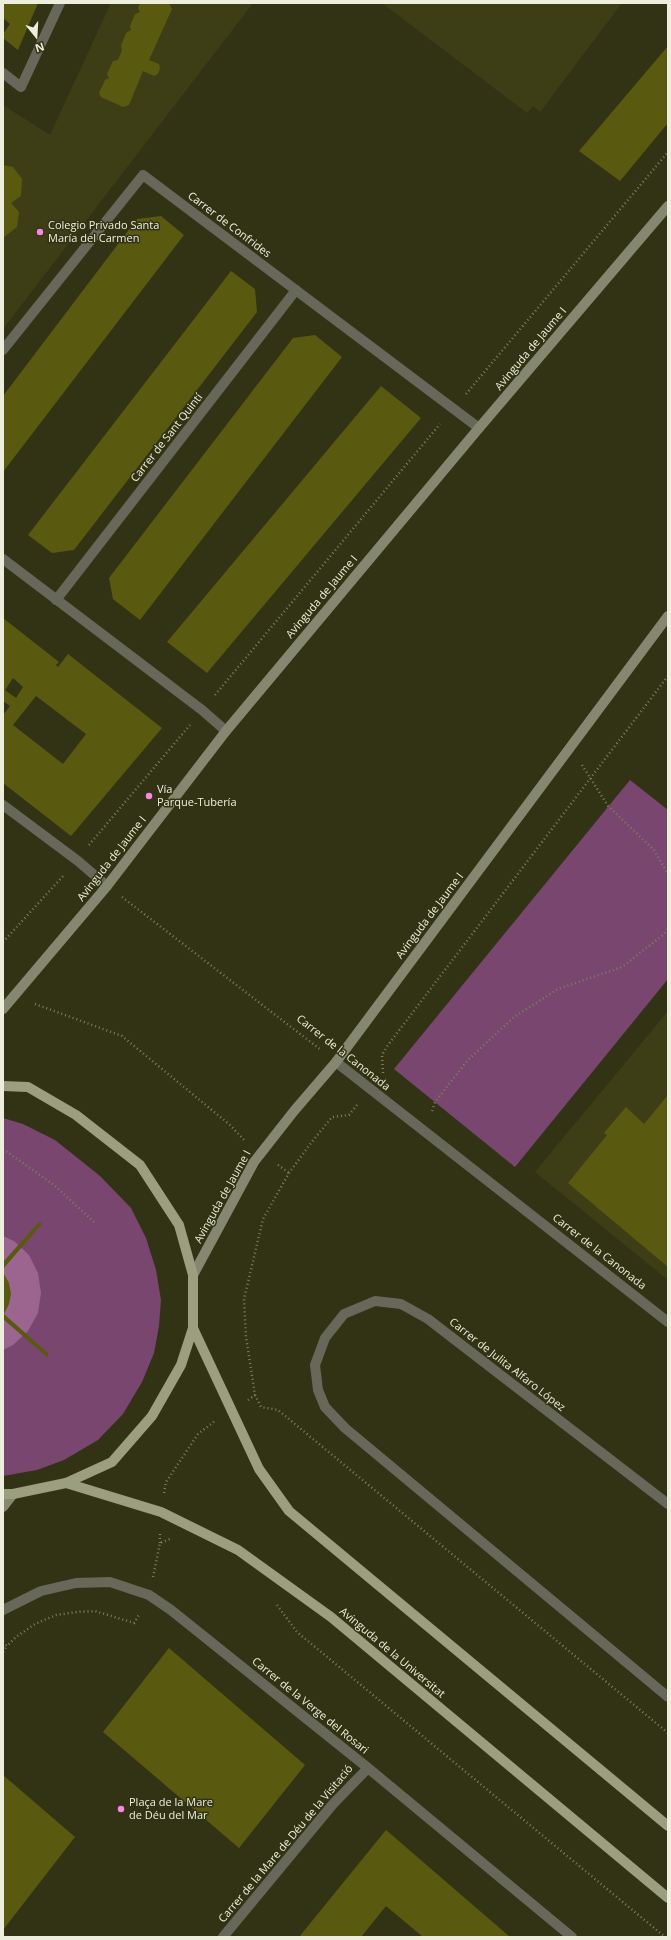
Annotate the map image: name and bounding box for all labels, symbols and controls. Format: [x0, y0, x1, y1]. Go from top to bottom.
north arrow [16, 16, 56, 56]
text: N [33, 39, 46, 56]
street label: Carrer de Confrides [185, 189, 273, 261]
place label: Colegio Privado Santa María del Carmen [48, 219, 159, 245]
marker: Colegio Privado Santa María del Carmen [35, 227, 45, 237]
street label: Avinguda de Jaume I [492, 305, 570, 393]
street label: Carrer de Sant Quintí [128, 391, 206, 485]
street label: Avinguda de Jaume I [283, 553, 361, 641]
place label: Vía Parque-Tubería [157, 783, 237, 809]
marker: Vía Parque-Tubería [144, 791, 154, 801]
street label: Avinguda de Jaume I [75, 814, 149, 904]
street label: Avinguda de Jaume I [393, 870, 467, 962]
street label: Carrer de la Canonada [294, 1012, 392, 1094]
street label: Avinguda de Jaume I [192, 1148, 254, 1246]
street label: Carrer de la Canonada [550, 1211, 648, 1293]
street label: Carrer de Julita Alfaro López [446, 1316, 568, 1414]
street label: Avinguda de la Universitat [337, 1605, 447, 1701]
street label: Carrer de la Verge del Rosari [249, 1655, 371, 1757]
street label: Carrer de la Mare de Déu de la Visitació [216, 1763, 356, 1925]
place label: Plaça de la Mare de Déu del Mar [129, 1796, 213, 1822]
marker: Plaça de la Mare de Déu del Mar [116, 1804, 126, 1814]

